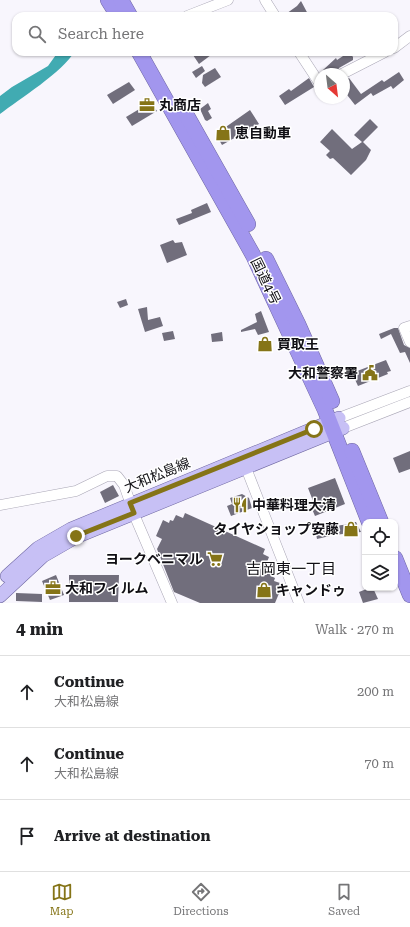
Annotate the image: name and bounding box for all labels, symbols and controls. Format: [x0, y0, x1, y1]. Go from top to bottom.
search box [12, 12, 398, 56]
icon: search [26, 23, 48, 45]
text: Search here [58, 25, 144, 43]
north arrow [314, 68, 350, 104]
office icon: 丸商店 [138, 96, 156, 114]
place label: 丸商店 [159, 97, 201, 113]
shop icon: 恵自動車 [214, 124, 232, 142]
place label: 恵自動車 [235, 125, 291, 141]
street label: 国道4号 [248, 255, 284, 307]
shop icon: 買取王 [256, 335, 274, 353]
place label: 買取王 [277, 336, 319, 352]
public building icon: 大和警察署 [361, 364, 379, 382]
place label: 大和警察署 [288, 365, 358, 381]
route start [305, 420, 323, 438]
street label: 大和松島線 [122, 454, 192, 496]
restaurant icon: 中華料理大清 [231, 496, 249, 514]
place label: 中華料理大清 [252, 497, 336, 513]
map controls [362, 519, 398, 591]
button: locate [362, 519, 398, 555]
shop icon: タイヤショップ安藤 [342, 520, 360, 538]
place label: タイヤショップ安藤 [213, 521, 339, 537]
route end [67, 527, 85, 545]
supermarket icon: ヨークベニマル [206, 550, 224, 568]
place label: ヨークベニマル [105, 551, 203, 567]
button: layers [362, 555, 398, 591]
district label: 吉岡東一丁目 [246, 560, 336, 578]
office icon: 大和フィルム [44, 579, 62, 597]
place label: 大和フィルム [65, 580, 148, 596]
shop icon: キャンドゥ [255, 581, 273, 599]
place label: キャンドゥ [276, 582, 346, 598]
text: 4 min [16, 619, 63, 639]
text: Walk · 270 m [315, 622, 394, 637]
text: Continue [54, 673, 124, 691]
icon: ahead [16, 681, 38, 703]
text: 200 m [357, 684, 394, 699]
text: 大和松島線 [54, 694, 119, 709]
text: Continue [54, 745, 124, 763]
icon: ahead [16, 753, 38, 775]
text: 70 m [364, 756, 394, 771]
text: 大和松島線 [54, 766, 119, 781]
icon: arrive [16, 825, 38, 847]
text: Arrive at destination [54, 827, 210, 845]
tab: Map [50, 881, 73, 918]
tab: Directions [173, 881, 228, 918]
tab: Saved [328, 881, 360, 918]

